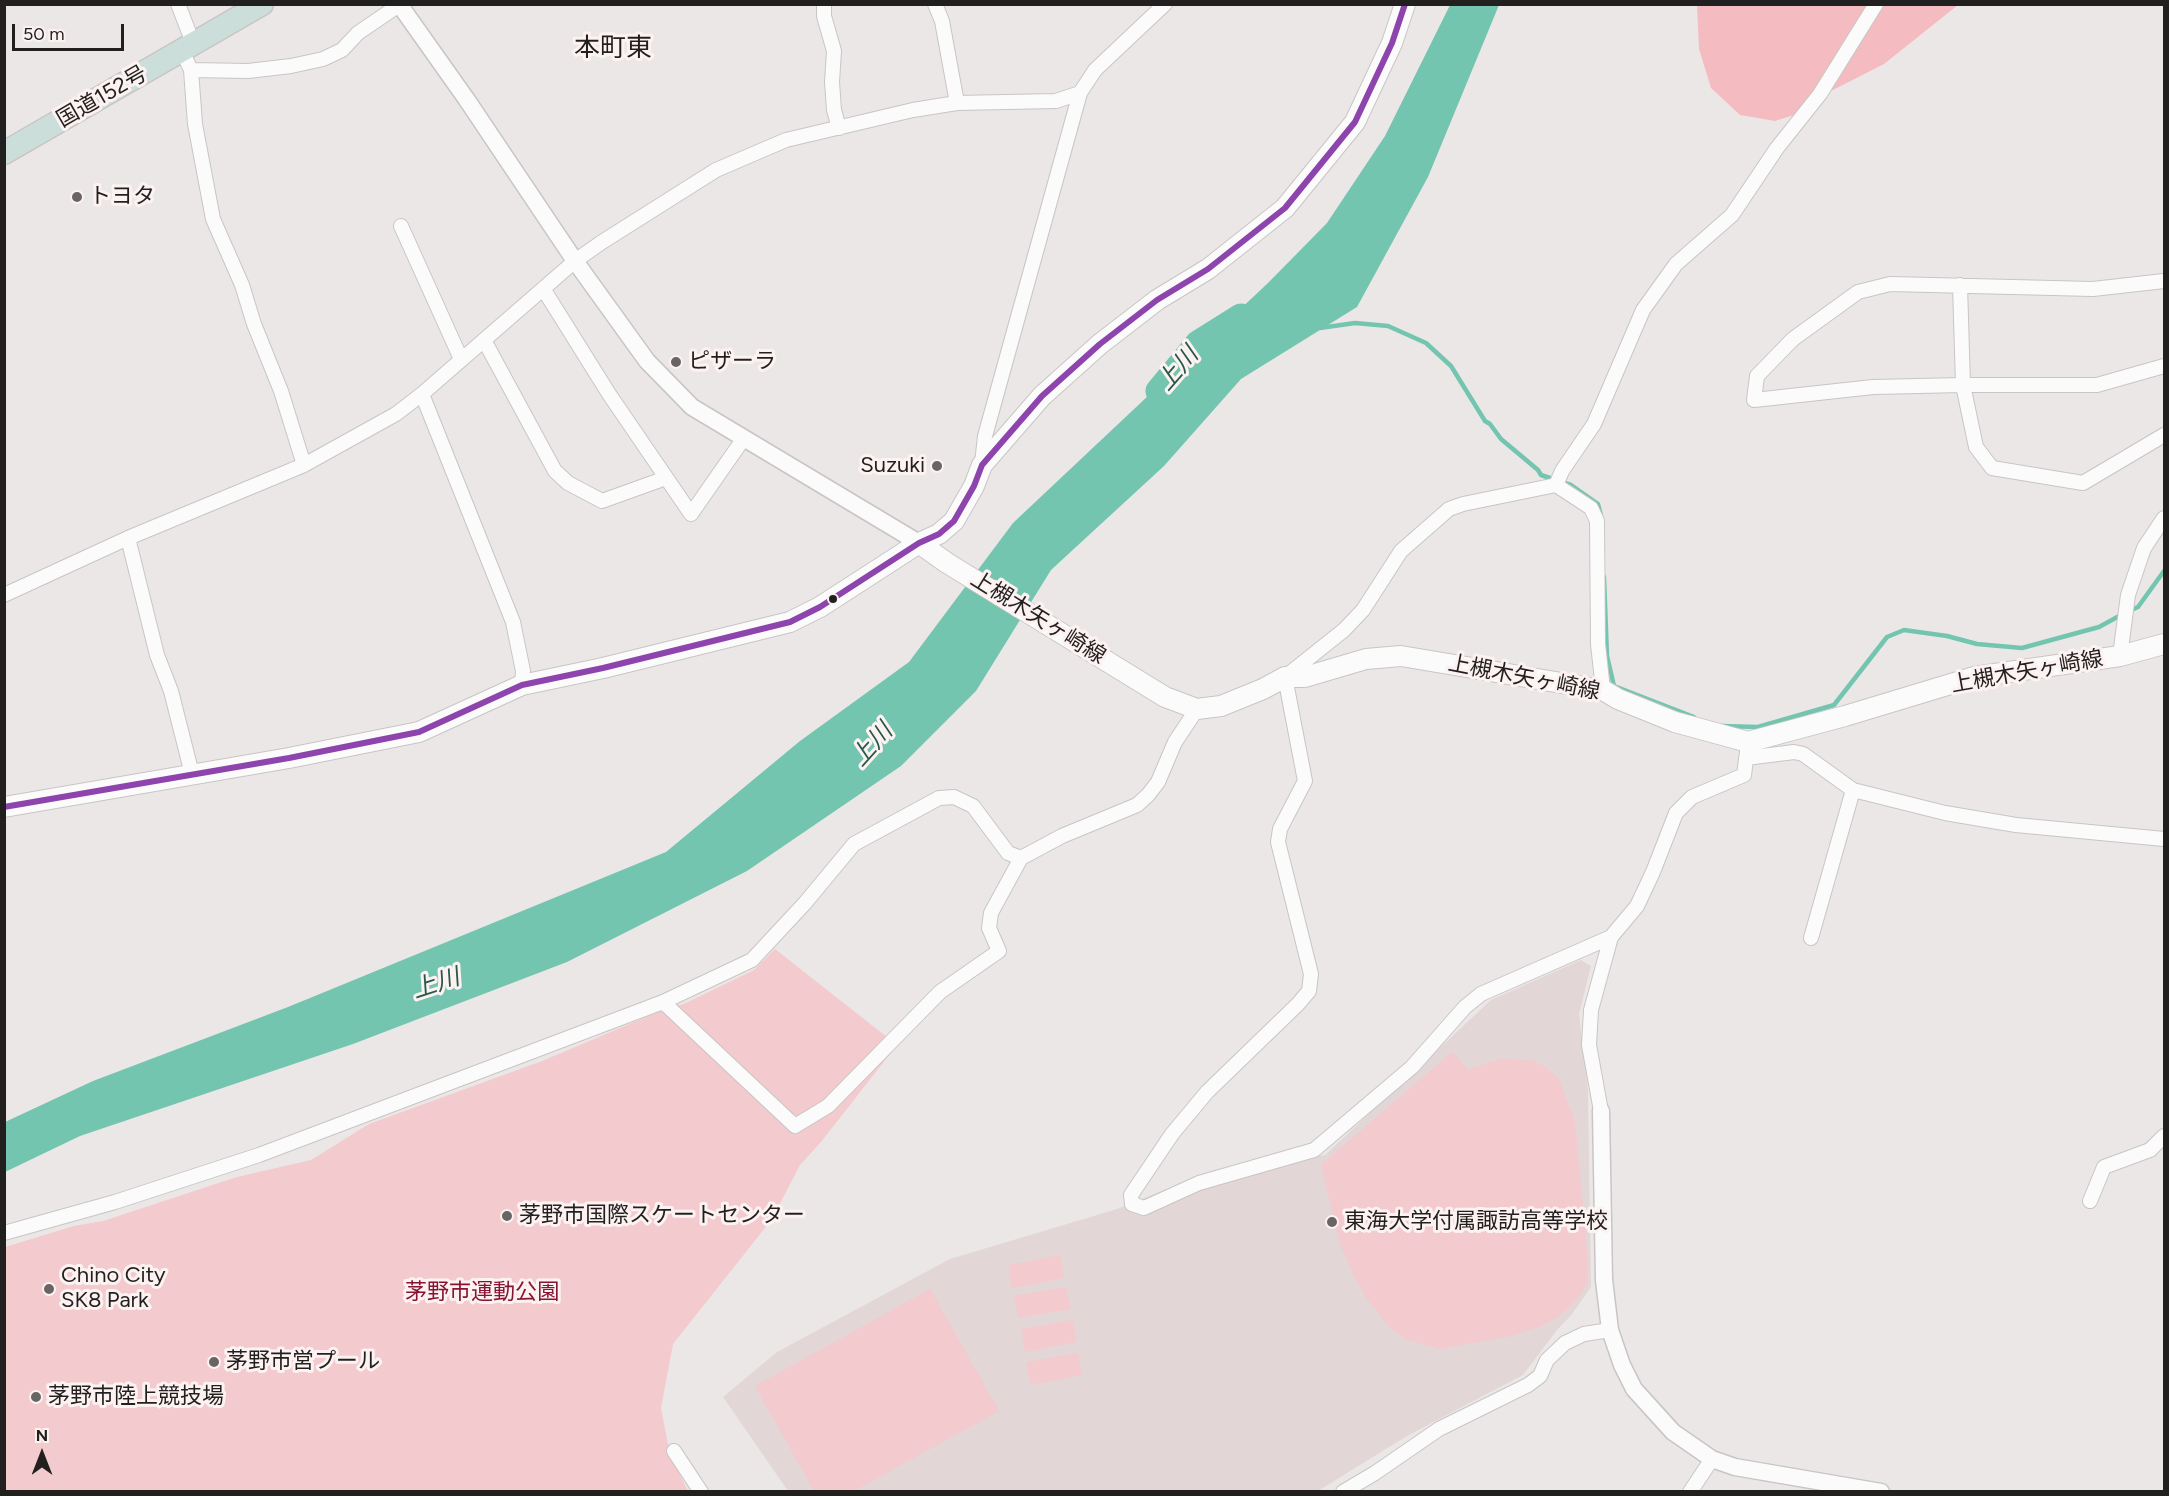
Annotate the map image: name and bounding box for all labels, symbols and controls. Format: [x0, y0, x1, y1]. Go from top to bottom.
scale bar [15, 12, 128, 50]
text: 50 m [23, 23, 65, 45]
district label: 本町東 [574, 32, 652, 64]
street label: 国道152号 [52, 61, 152, 133]
place label: トヨタ [89, 184, 155, 210]
marker: トヨタ [70, 190, 84, 204]
water label: 上川 [1151, 341, 1205, 397]
place label: ピザーラ [688, 349, 776, 375]
marker: ピザーラ [669, 355, 683, 369]
place label: Suzuki [860, 453, 925, 479]
marker: Suzuki [930, 459, 944, 473]
street label: 上槻木矢ヶ崎線 [966, 566, 1110, 670]
unlabelled marker [827, 593, 839, 605]
street label: 上槻木矢ヶ崎線 [1949, 646, 2105, 698]
street label: 上槻木矢ヶ崎線 [1446, 650, 1602, 706]
water label: 上川 [845, 718, 899, 772]
water label: 上川 [409, 963, 463, 1005]
place label: 茅野市国際スケートセンター [519, 1203, 805, 1229]
marker: 茅野市国際スケートセンター [500, 1209, 514, 1223]
place label: 東海大学付属諏訪高等学校 [1344, 1209, 1608, 1235]
marker: 東海大学付属諏訪高等学校 [1325, 1215, 1339, 1229]
place label: Chino City SK8 Park [61, 1263, 166, 1314]
park label: 茅野市運動公園 [405, 1280, 559, 1306]
marker: Chino City SK8 Park [42, 1282, 56, 1296]
place label: 茅野市営プール [226, 1349, 380, 1375]
marker: 茅野市営プール [207, 1355, 221, 1369]
place label: 茅野市陸上競技場 [48, 1384, 224, 1410]
marker: 茅野市陸上競技場 [29, 1390, 43, 1404]
north arrow [12, 1424, 72, 1484]
text: N [36, 1426, 48, 1445]

